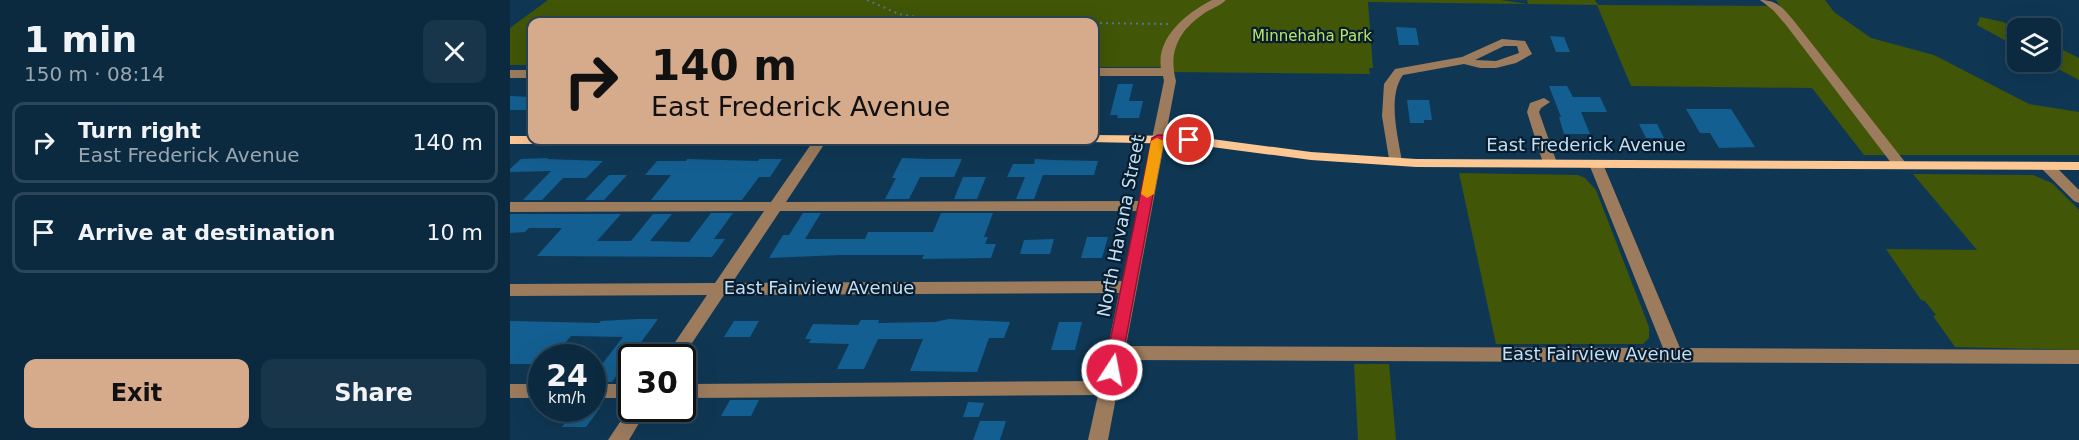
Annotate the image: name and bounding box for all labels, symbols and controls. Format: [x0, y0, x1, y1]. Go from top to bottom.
map controls [2007, 18, 2061, 72]
button: layers [2007, 18, 2061, 72]
text: 1 min [24, 19, 137, 60]
button: close [423, 20, 486, 83]
park label: Minnehaha Park [1252, 27, 1372, 45]
text: 140 m [651, 41, 797, 90]
icon: right [552, 42, 630, 120]
text: 150 m · 08:14 [24, 62, 165, 86]
text: East Frederick Avenue [651, 91, 950, 122]
pin [1163, 114, 1214, 165]
text: Turn right [78, 118, 201, 143]
icon: arrive [1172, 123, 1205, 156]
icon: right [27, 126, 60, 159]
text: 140 m [413, 130, 483, 155]
street label: North Havana Street [1093, 133, 1148, 319]
street label: East Frederick Avenue [1486, 134, 1686, 155]
text: East Frederick Avenue [78, 143, 300, 167]
icon: arrive [27, 216, 60, 249]
text: Arrive at destination [78, 220, 335, 245]
text: 10 m [427, 220, 483, 245]
street label: East Fairview Avenue [724, 277, 914, 298]
position arrow [1080, 338, 1144, 402]
street label: East Fairview Avenue [1502, 343, 1692, 364]
speed limit sign: 30 [618, 344, 696, 422]
text: 24 [546, 358, 588, 393]
button: Exit [24, 359, 249, 428]
button: Share [261, 359, 486, 428]
text: km/h [548, 389, 586, 407]

